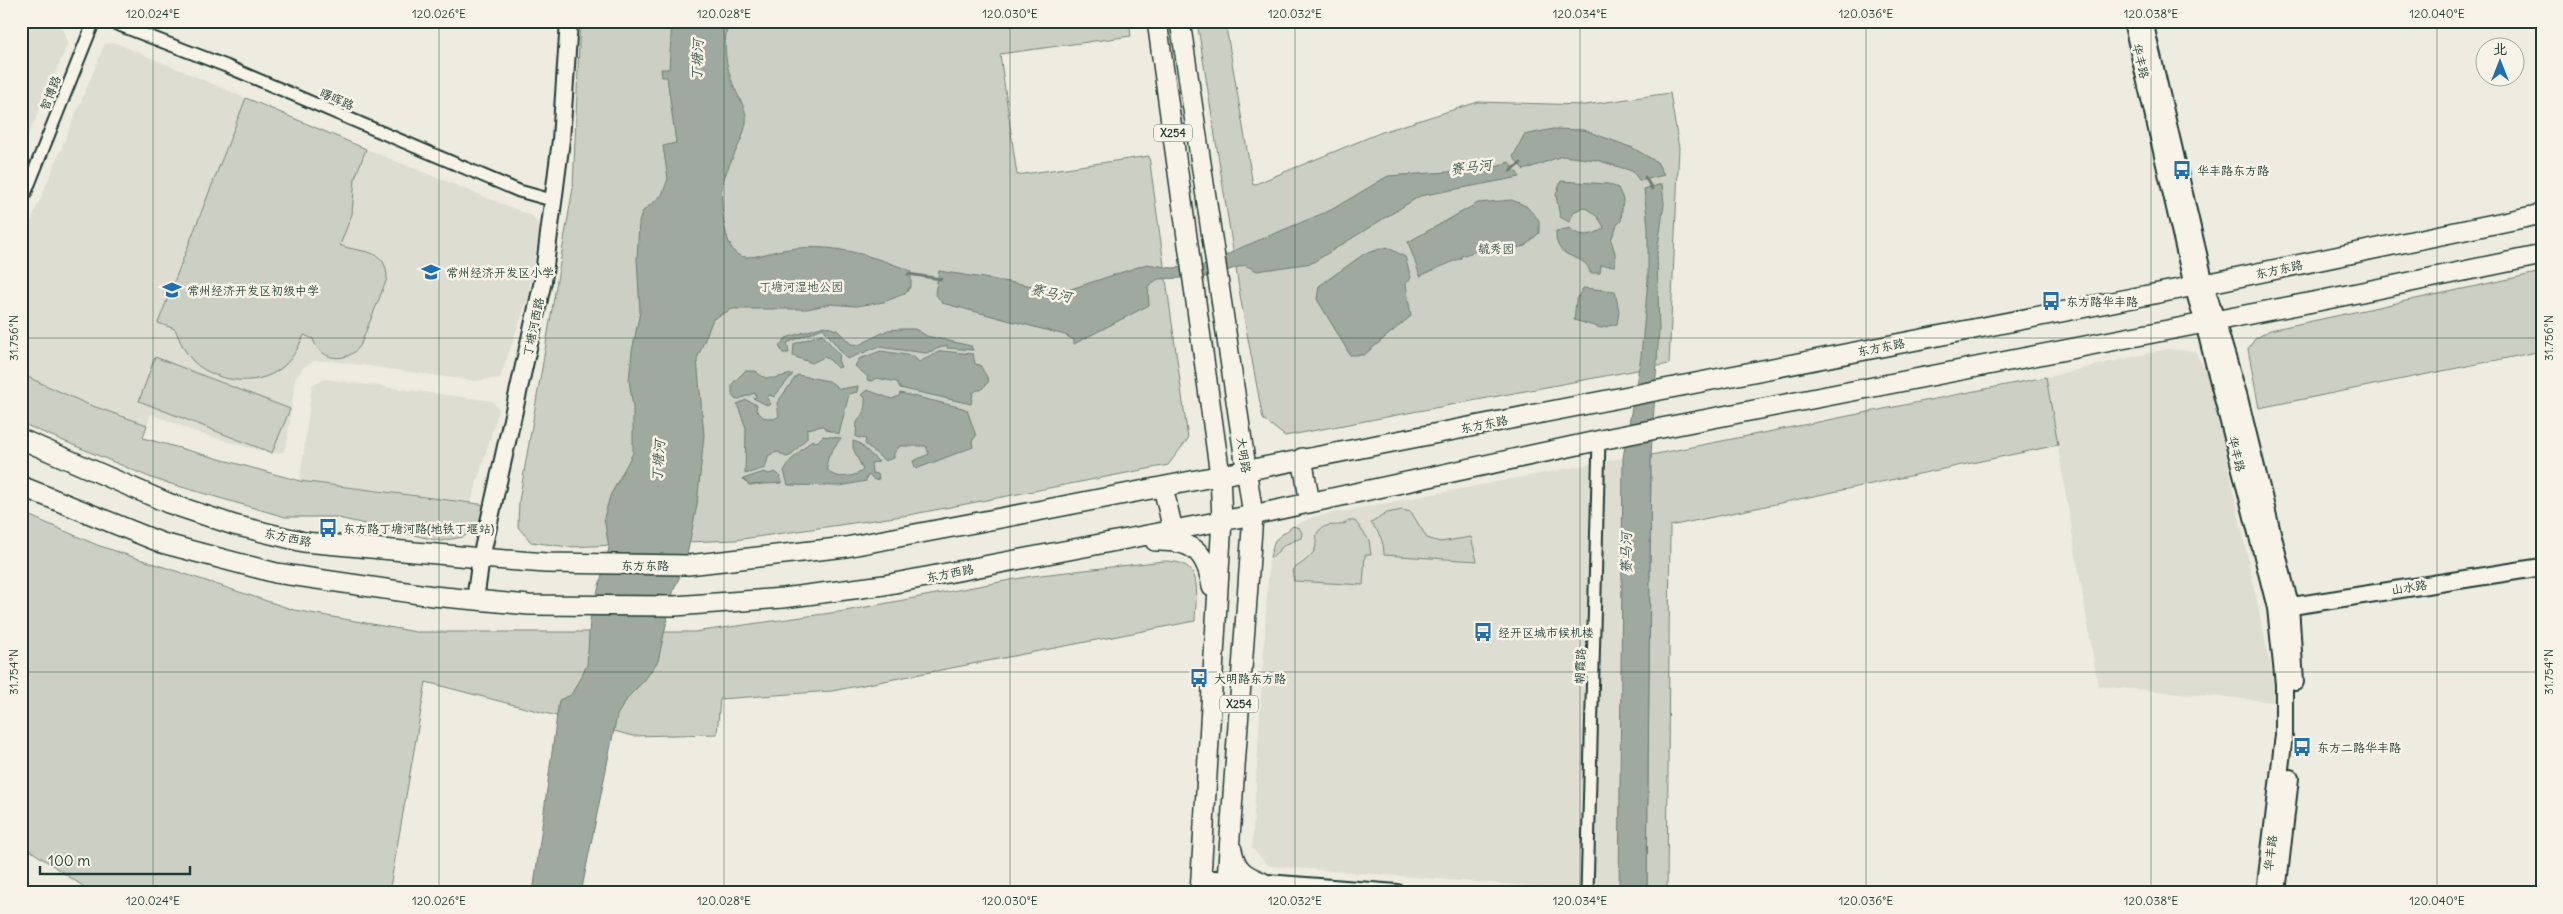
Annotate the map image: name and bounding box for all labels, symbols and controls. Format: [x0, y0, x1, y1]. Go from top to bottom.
text: 120.024°E [126, 6, 180, 21]
text: 120.026°E [412, 6, 466, 21]
text: 120.028°E [697, 6, 751, 21]
text: 120.030°E [982, 6, 1038, 21]
text: 120.032°E [1268, 6, 1322, 21]
text: 120.034°E [1553, 6, 1607, 21]
text: 120.036°E [1839, 6, 1893, 21]
text: 120.038°E [2124, 6, 2178, 21]
text: 120.040°E [2409, 6, 2465, 21]
water label: 丁塘河 [687, 37, 707, 81]
north arrow [2476, 38, 2526, 88]
text: 北 [2493, 40, 2507, 58]
street label: 华丰路 [2130, 42, 2152, 80]
street label: 智博路 [36, 73, 64, 113]
street label: 曙晖路 [317, 85, 357, 113]
road number: X254 [1154, 125, 1192, 142]
water label: 赛马河 [1449, 155, 1495, 178]
bus stop icon: 华丰路东方路 [2171, 159, 2193, 181]
place label: 华丰路东方路 [2197, 163, 2269, 178]
park label: 毓秀园 [1478, 241, 1514, 256]
street label: 东方东路 [2254, 257, 2304, 281]
school or university icon: 常州经济开发区小学 [420, 261, 442, 283]
place label: 常州经济开发区小学 [446, 265, 554, 280]
school or university icon: 常州经济开发区初级中学 [161, 279, 183, 301]
park label: 丁塘河湿地公园 [759, 279, 843, 294]
water label: 赛马河 [1029, 280, 1075, 307]
place label: 常州经济开发区初级中学 [187, 283, 319, 298]
bus stop icon: 东方路华丰路 [2040, 290, 2062, 312]
place label: 东方路华丰路 [2066, 294, 2138, 309]
street label: 丁塘河西路 [519, 296, 547, 358]
text: 31.756°N [6, 315, 21, 361]
text: 31.756°N [2541, 315, 2556, 361]
street label: 东方东路 [1856, 335, 1906, 359]
street label: 东方东路 [1459, 412, 1509, 436]
street label: 华丰路 [2225, 435, 2249, 473]
street label: 大明路 [1234, 436, 1254, 474]
water label: 丁塘河 [648, 437, 669, 483]
bus stop icon: 东方路丁塘河路(地铁丁堰站) [317, 517, 339, 539]
place label: 东方路丁塘河路(地铁丁堰站) [343, 521, 495, 536]
street label: 东方西路 [263, 525, 313, 549]
water label: 赛马河 [1617, 530, 1635, 574]
street label: 东方东路 [621, 558, 669, 573]
street label: 东方西路 [925, 561, 975, 585]
street label: 山水路 [2390, 577, 2428, 597]
bus stop icon: 经开区城市候机楼 [1472, 621, 1494, 643]
place label: 经开区城市候机楼 [1498, 625, 1594, 640]
street label: 朝霞路 [1572, 648, 1588, 684]
text: 31.754°N [6, 649, 21, 695]
text: 31.754°N [2541, 649, 2556, 695]
bus stop icon: 大明路东方路 [1188, 667, 1210, 689]
place label: 大明路东方路 [1214, 671, 1286, 686]
road number: X254 [1220, 696, 1258, 712]
bus stop icon: 东方二路华丰路 [2291, 736, 2313, 758]
place label: 东方二路华丰路 [2317, 740, 2401, 755]
street label: 华丰路 [2260, 834, 2280, 872]
scale bar [40, 844, 190, 876]
text: 100 m [48, 851, 90, 870]
text: 120.024°E [126, 893, 180, 908]
text: 120.026°E [412, 893, 466, 908]
text: 120.028°E [697, 893, 751, 908]
text: 120.030°E [982, 893, 1038, 908]
text: 120.032°E [1268, 893, 1322, 908]
text: 120.034°E [1553, 893, 1607, 908]
text: 120.036°E [1839, 893, 1893, 908]
text: 120.038°E [2124, 893, 2178, 908]
text: 120.040°E [2409, 893, 2465, 908]

